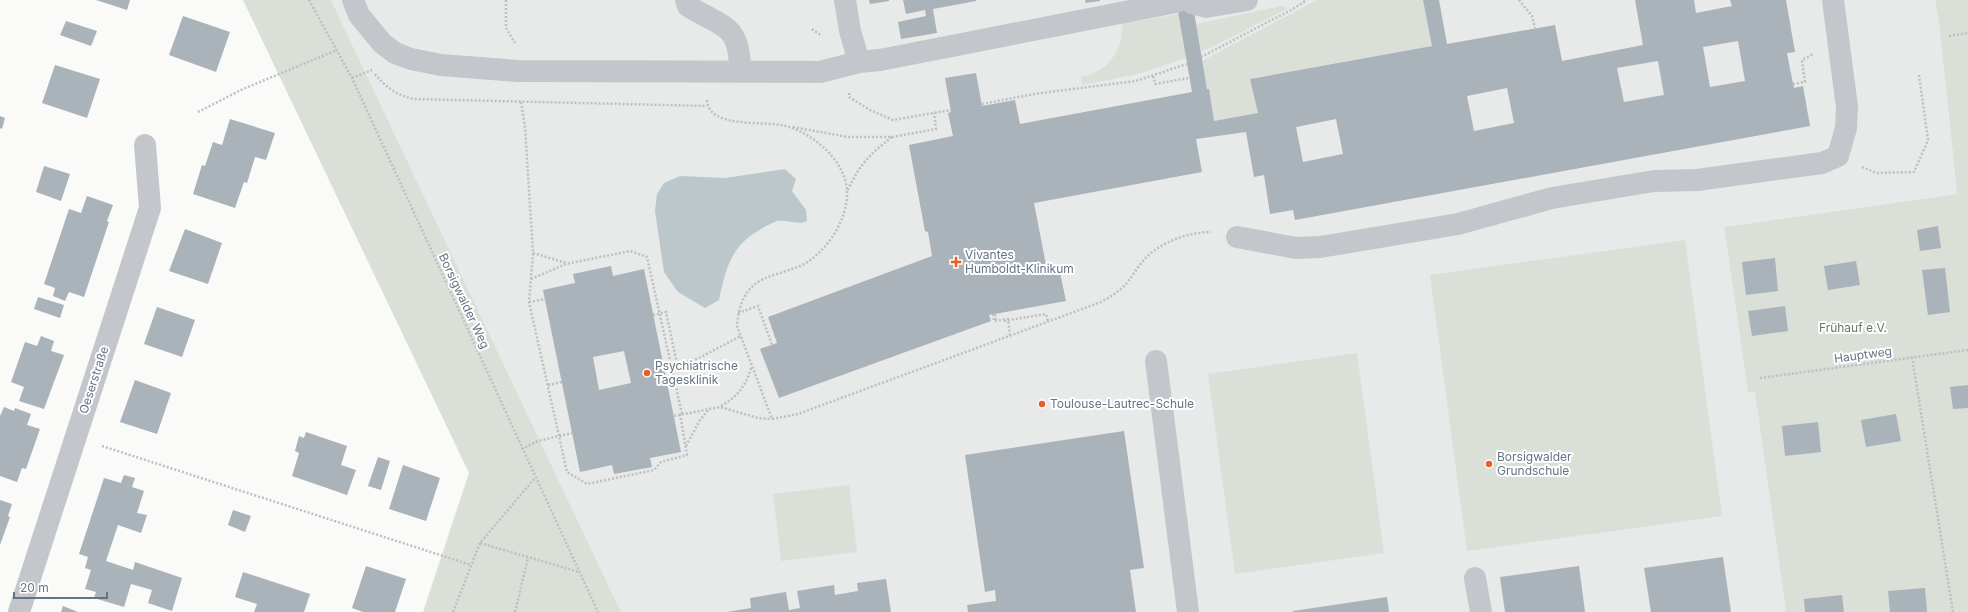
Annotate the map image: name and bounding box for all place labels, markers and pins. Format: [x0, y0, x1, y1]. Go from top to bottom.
place label: Vivantes Humboldt-Klinikum [965, 247, 1074, 276]
marker: Vivantes Humboldt-Klinikum [950, 256, 962, 268]
place label: Psychiatrische Tagesklinik [655, 358, 738, 387]
marker: Psychiatrische Tagesklinik [642, 368, 652, 378]
place label: Toulouse-Lautrec-Schule [1050, 396, 1194, 411]
marker: Toulouse-Lautrec-Schule [1037, 399, 1047, 409]
place label: Borsigwalder Grundschule [1497, 449, 1572, 478]
marker: Borsigwalder Grundschule [1484, 459, 1494, 469]

